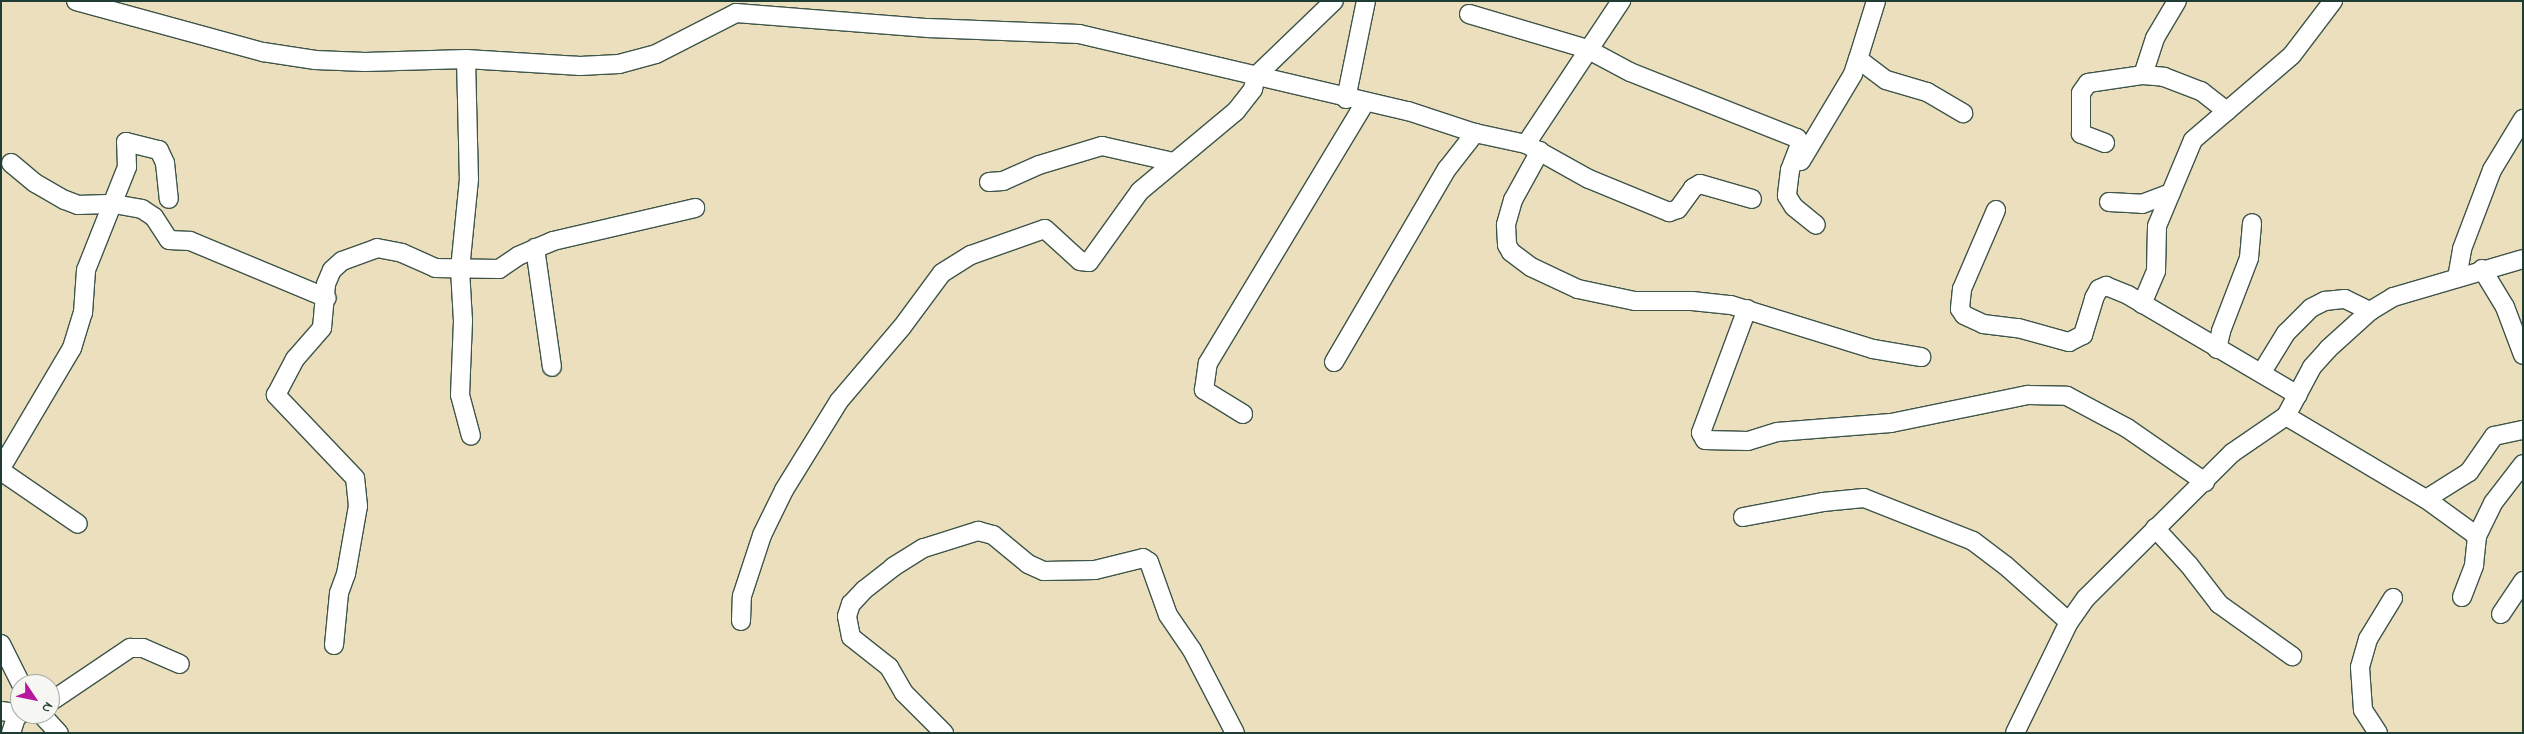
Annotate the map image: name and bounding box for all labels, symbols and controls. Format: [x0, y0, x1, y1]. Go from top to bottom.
north arrow [10, 674, 60, 724]
text: N [36, 697, 58, 717]

